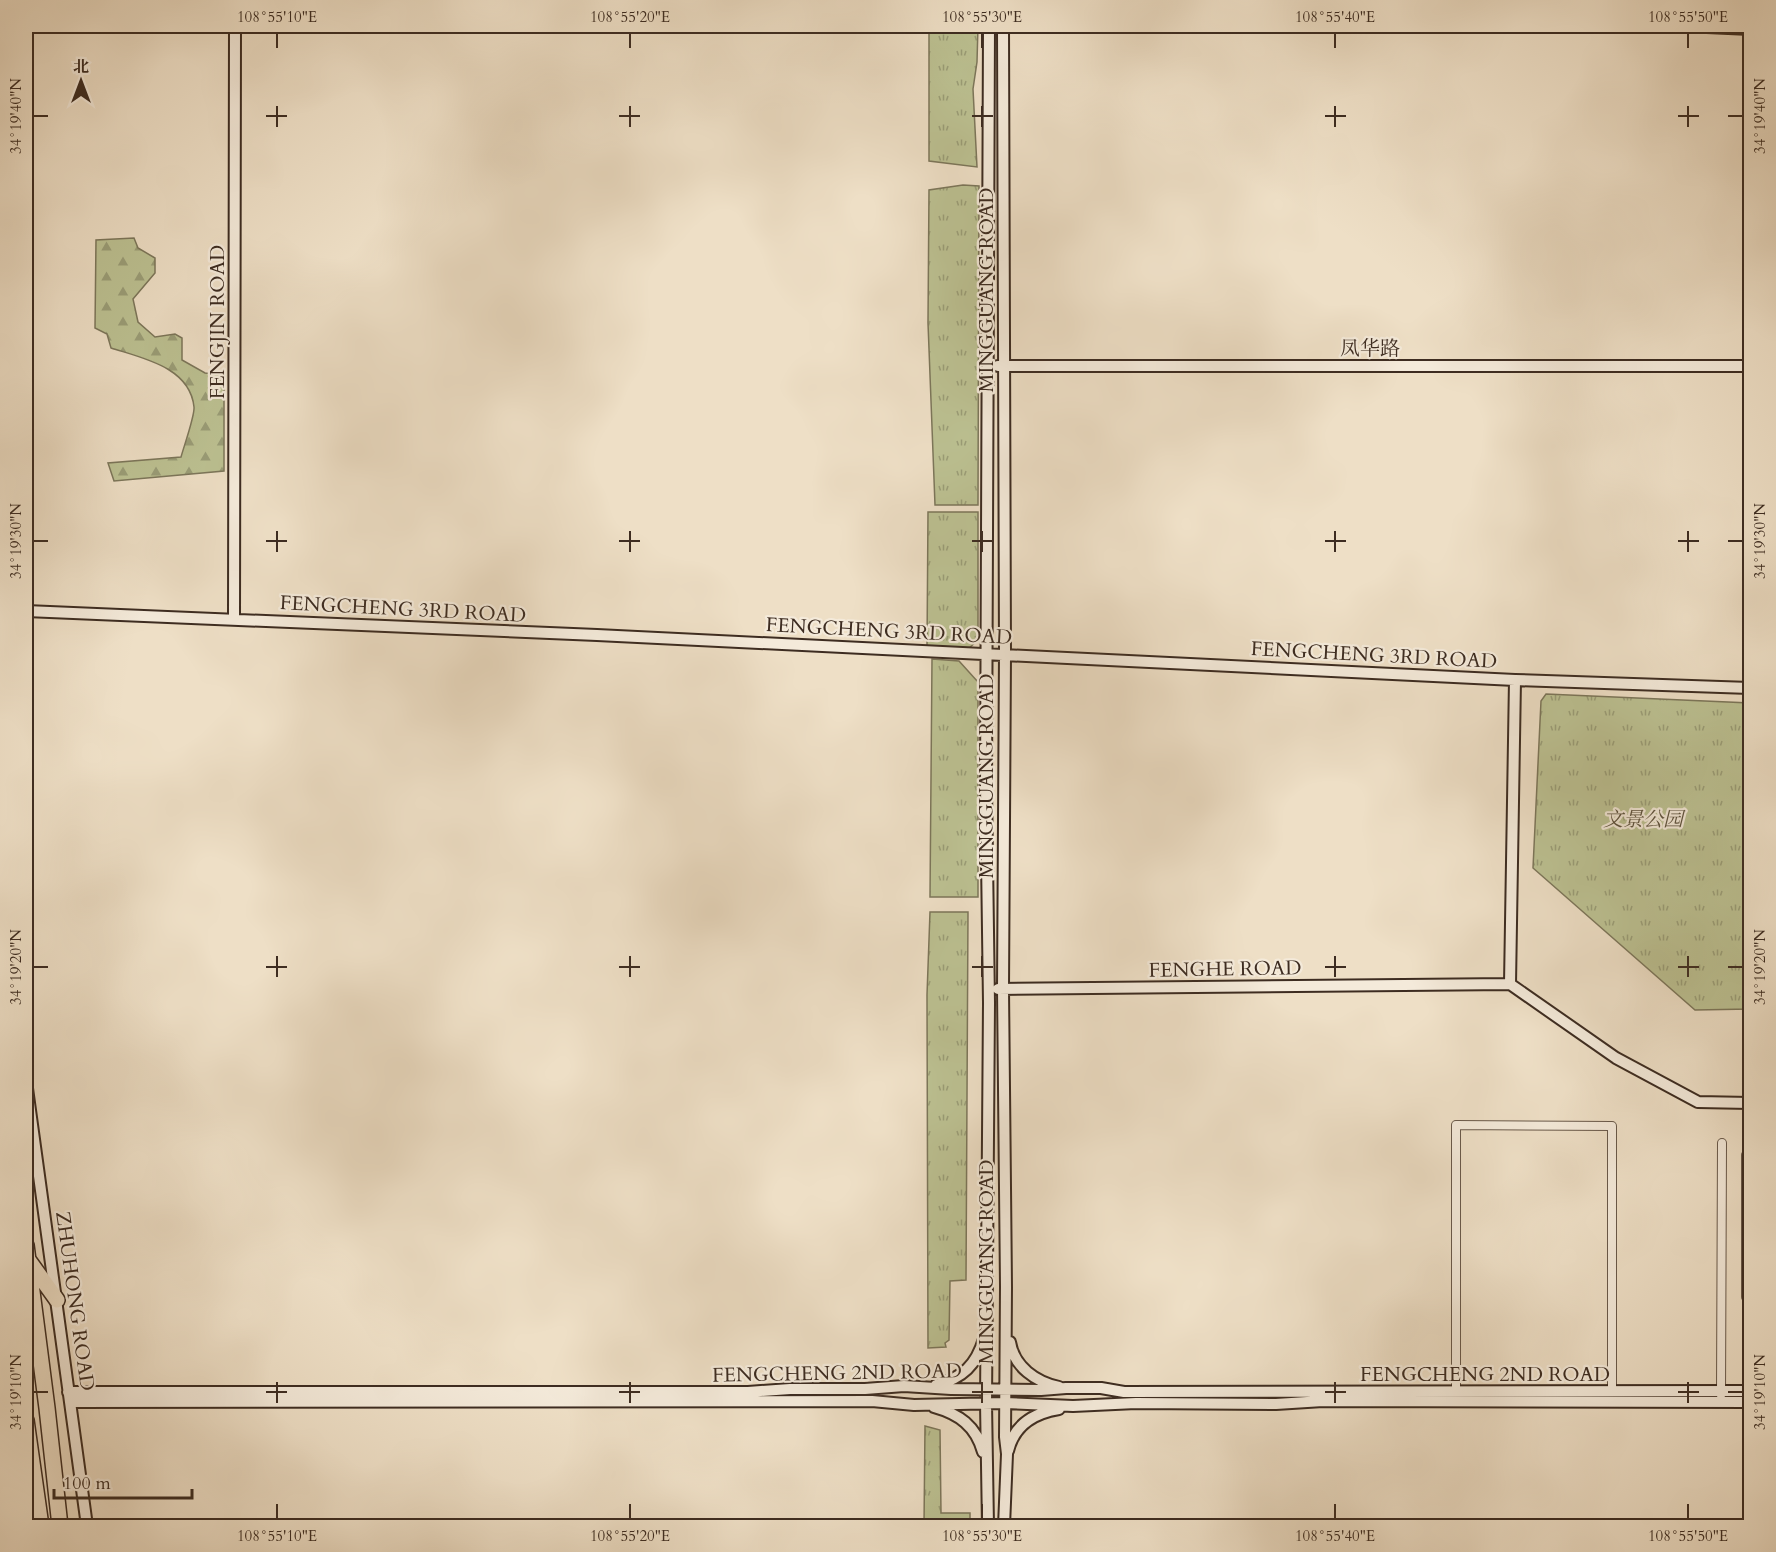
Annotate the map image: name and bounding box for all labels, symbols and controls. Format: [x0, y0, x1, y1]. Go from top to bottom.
text: 108°55'10"E [237, 7, 317, 27]
text: 108°55'20"E [590, 7, 670, 27]
text: 108°55'30"E [942, 7, 1022, 27]
text: 108°55'40"E [1295, 7, 1375, 27]
text: 108°55'50"E [1648, 7, 1728, 27]
north arrow [51, 51, 111, 111]
text: 北 [73, 56, 89, 78]
text: 34°19'40"N [6, 78, 26, 154]
text: 34°19'40"N [1750, 78, 1770, 154]
street label: MINGGUANG ROAD [973, 188, 1000, 392]
street label: FENGJIN ROAD [204, 245, 231, 399]
street label: 凤华路 [1340, 335, 1400, 362]
text: 34°19'30"N [6, 503, 26, 579]
text: 34°19'30"N [1750, 503, 1770, 579]
street label: FENGCHENG 3RD ROAD [279, 589, 527, 629]
street label: FENGCHENG 3RD ROAD [765, 611, 1013, 651]
street label: FENGCHENG 3RD ROAD [1250, 635, 1498, 675]
street label: MINGGUANG ROAD [973, 674, 1000, 878]
park label: 文景公园 [1603, 806, 1686, 833]
text: 34°19'20"N [6, 929, 26, 1005]
text: 34°19'20"N [1750, 929, 1770, 1005]
street label: FENGHE ROAD [1148, 954, 1302, 984]
street label: MINGGUANG ROAD [973, 1160, 1000, 1364]
street label: ZHUHONG ROAD [49, 1209, 101, 1393]
text: 34°19'10"N [6, 1354, 26, 1430]
text: 34°19'10"N [1750, 1354, 1770, 1430]
street label: FENGCHENG 2ND ROAD [712, 1357, 962, 1389]
street label: FENGCHENG 2ND ROAD [1360, 1361, 1610, 1388]
scale bar [54, 1462, 192, 1500]
text: 100 m [63, 1471, 111, 1496]
text: 108°55'10"E [237, 1526, 317, 1546]
text: 108°55'20"E [590, 1526, 670, 1546]
text: 108°55'30"E [942, 1526, 1022, 1546]
text: 108°55'40"E [1295, 1526, 1375, 1546]
text: 108°55'50"E [1648, 1526, 1728, 1546]

